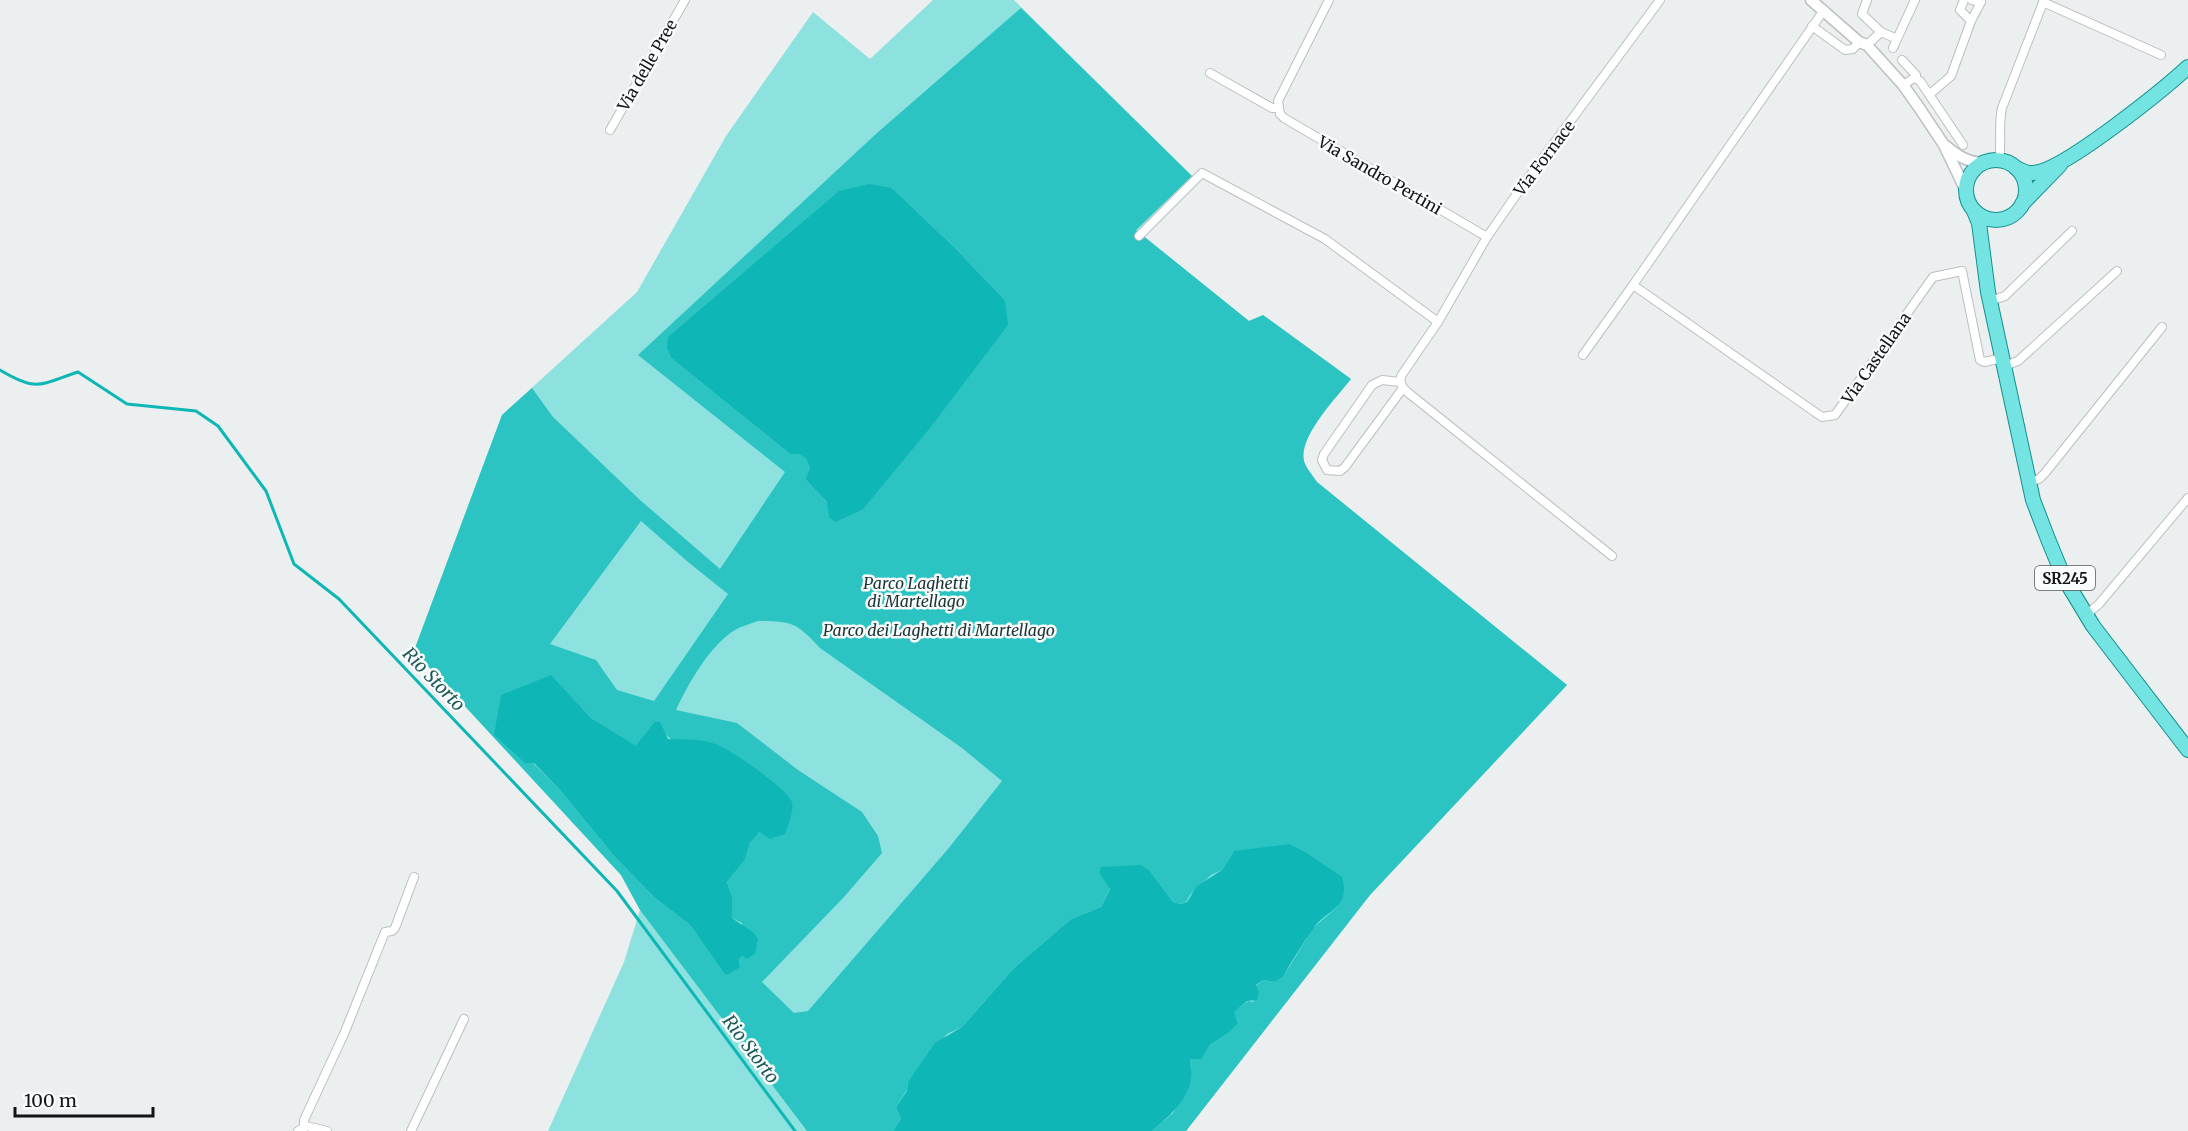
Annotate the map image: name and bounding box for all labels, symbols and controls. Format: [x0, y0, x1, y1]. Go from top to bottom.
street label: Via delle Pree [612, 16, 681, 115]
street label: Via Fornace [1509, 116, 1579, 200]
street label: Via Sandro Pertini [1314, 131, 1445, 219]
street label: Via Castellana [1837, 308, 1915, 408]
road number: SR245 [2035, 566, 2095, 590]
park label: Parco Laghetti di Martellago [863, 573, 969, 611]
park label: Parco dei Laghetti di Martellago [823, 620, 1055, 640]
water label: Rio Storto [398, 642, 470, 716]
water label: Rio Storto [718, 1010, 784, 1088]
scale bar [15, 1080, 153, 1118]
text: 100 m [24, 1089, 77, 1112]

